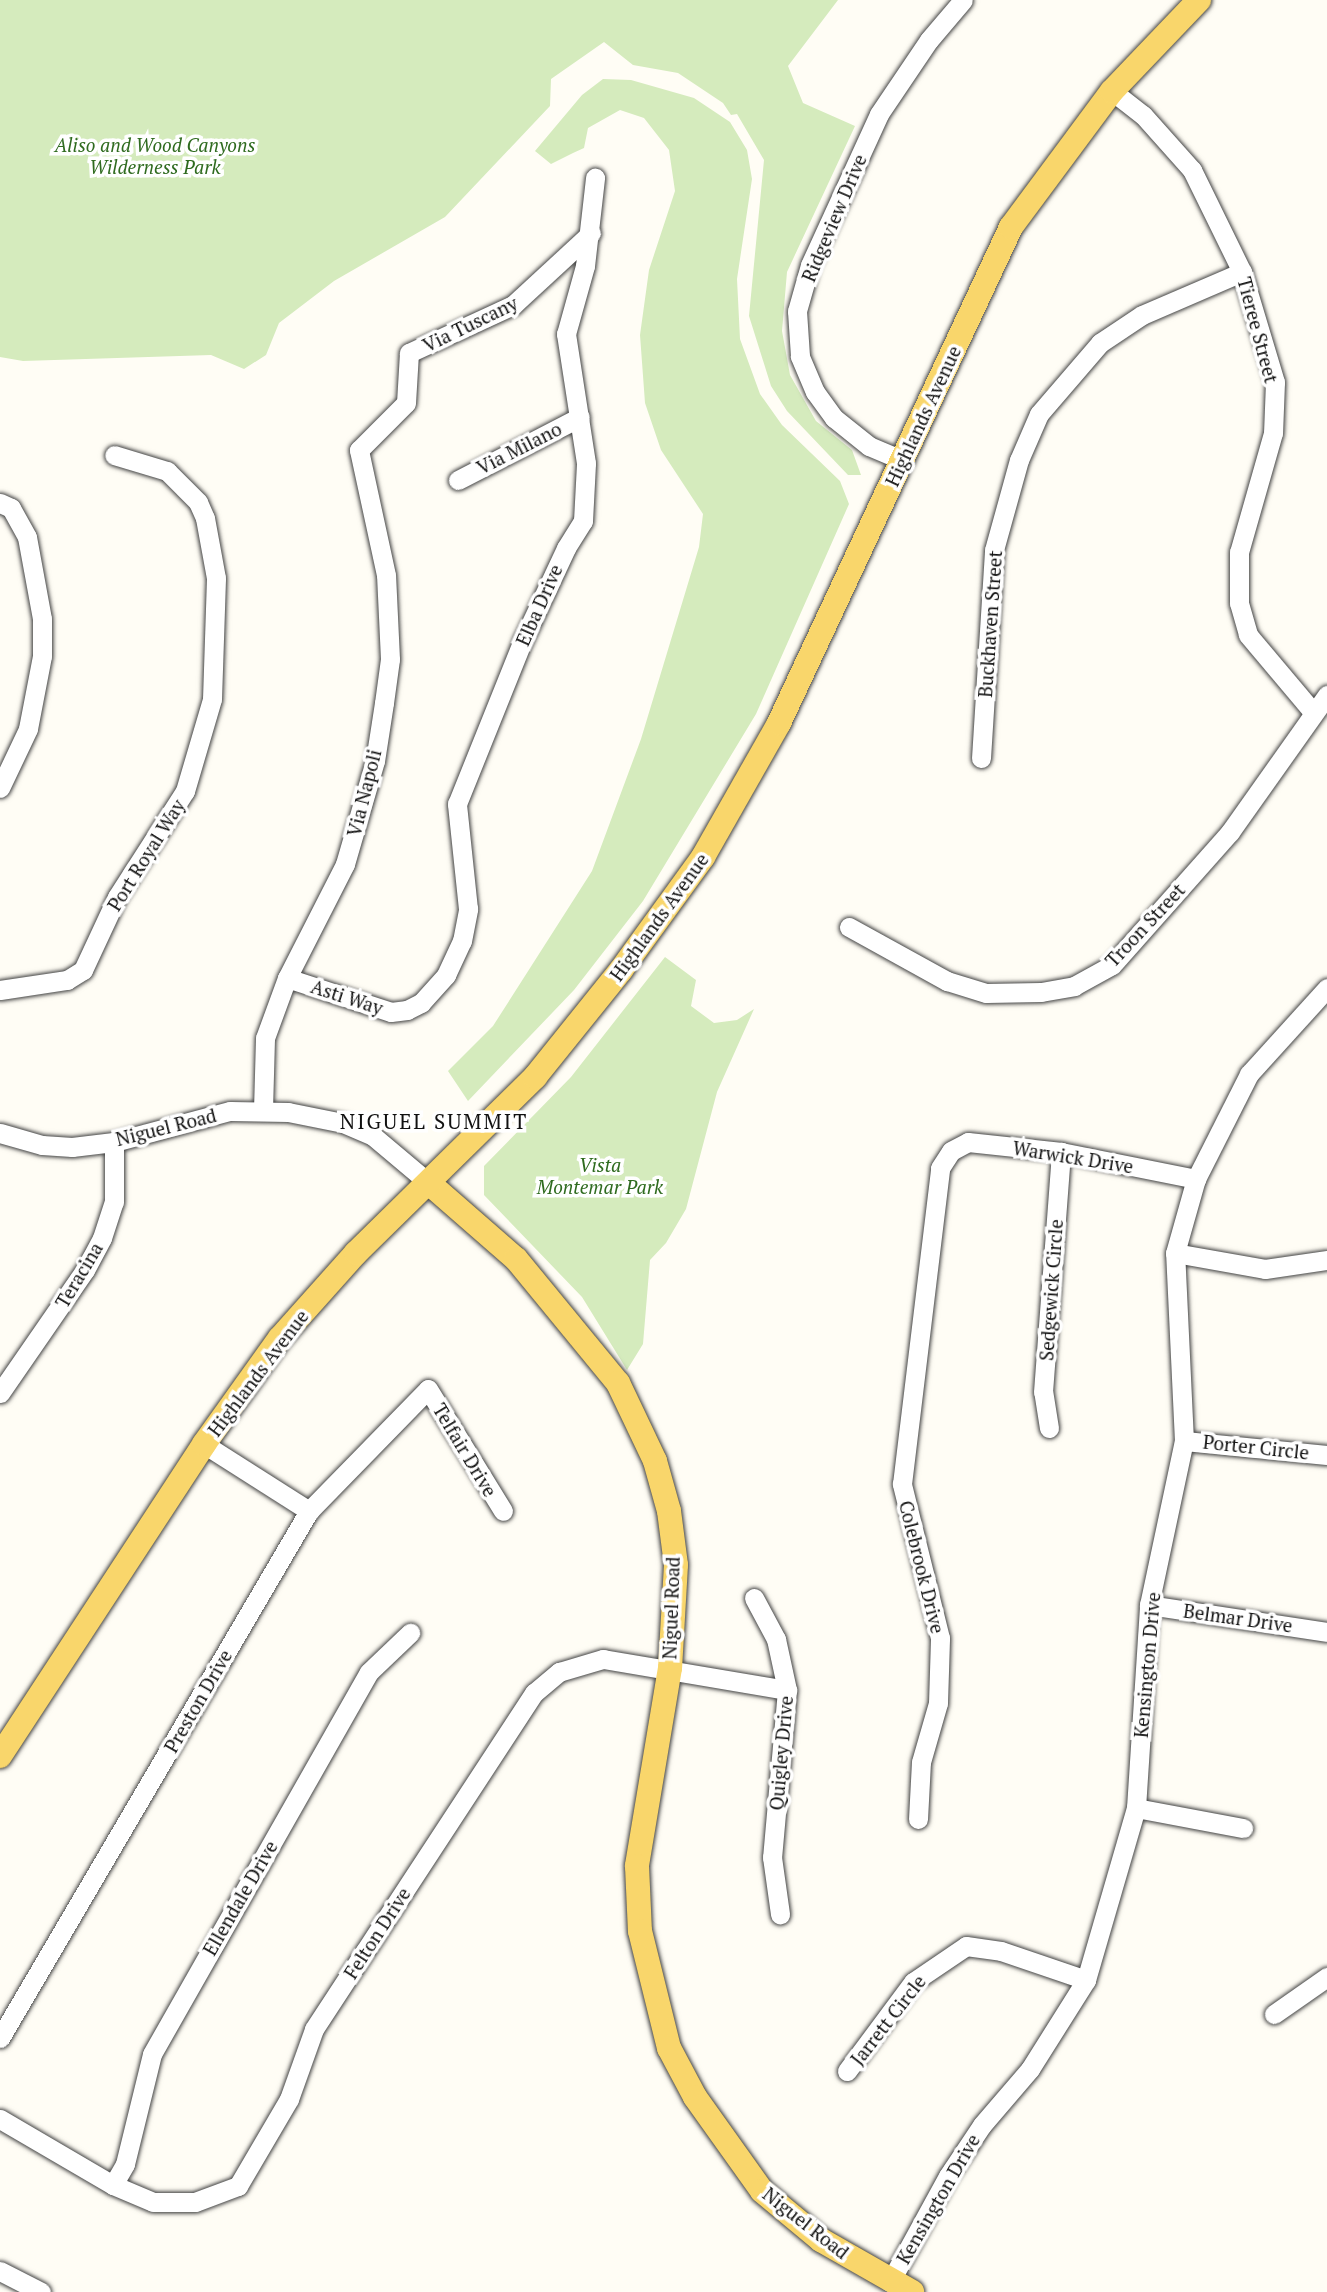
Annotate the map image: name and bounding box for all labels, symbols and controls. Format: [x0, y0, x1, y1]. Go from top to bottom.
park label: Aliso and Wood Canyons Wilderness Park [55, 134, 255, 178]
street label: Ridgeview Drive [797, 151, 871, 285]
street label: Tieree Street [1233, 275, 1283, 385]
street label: Via Tuscany [419, 291, 521, 357]
street label: Highlands Avenue [880, 342, 966, 490]
street label: Via Milano [473, 417, 565, 479]
street label: Buckhaven Street [973, 550, 1007, 698]
street label: Elba Drive [511, 561, 567, 649]
street label: Via Napoli [342, 747, 386, 839]
street label: Port Royal Way [103, 795, 189, 915]
street label: Highlands Avenue [605, 848, 713, 986]
street label: Troon Street [1100, 878, 1190, 972]
street label: Asti Way [308, 975, 386, 1019]
street label: Niguel Road [113, 1104, 219, 1150]
district label: NIGUEL SUMMIT [341, 1108, 527, 1134]
street label: Warwick Drive [1011, 1136, 1135, 1178]
park label: Vista Montemar Park [537, 1154, 663, 1198]
street label: Sedgewick Circle [1035, 1218, 1067, 1362]
street label: Teracina [51, 1238, 107, 1312]
street label: Highlands Avenue [203, 1305, 313, 1441]
street label: Telfair Drive [428, 1399, 502, 1501]
street label: Porter Circle [1202, 1430, 1310, 1464]
street label: Colebrook Drive [894, 1498, 950, 1636]
street label: Niguel Road [658, 1556, 684, 1660]
street label: Kensington Drive [1129, 1591, 1165, 1739]
street label: Belmar Drive [1182, 1599, 1294, 1637]
street label: Preston Drive [159, 1645, 237, 1757]
street label: Quigley Drive [765, 1695, 797, 1811]
street label: Ellendale Drive [198, 1837, 282, 1959]
street label: Felton Drive [339, 1883, 415, 1983]
street label: Jarrett Circle [846, 1970, 930, 2070]
street label: Kensington Drive [892, 2130, 984, 2268]
street label: Niguel Road [758, 2182, 854, 2264]

